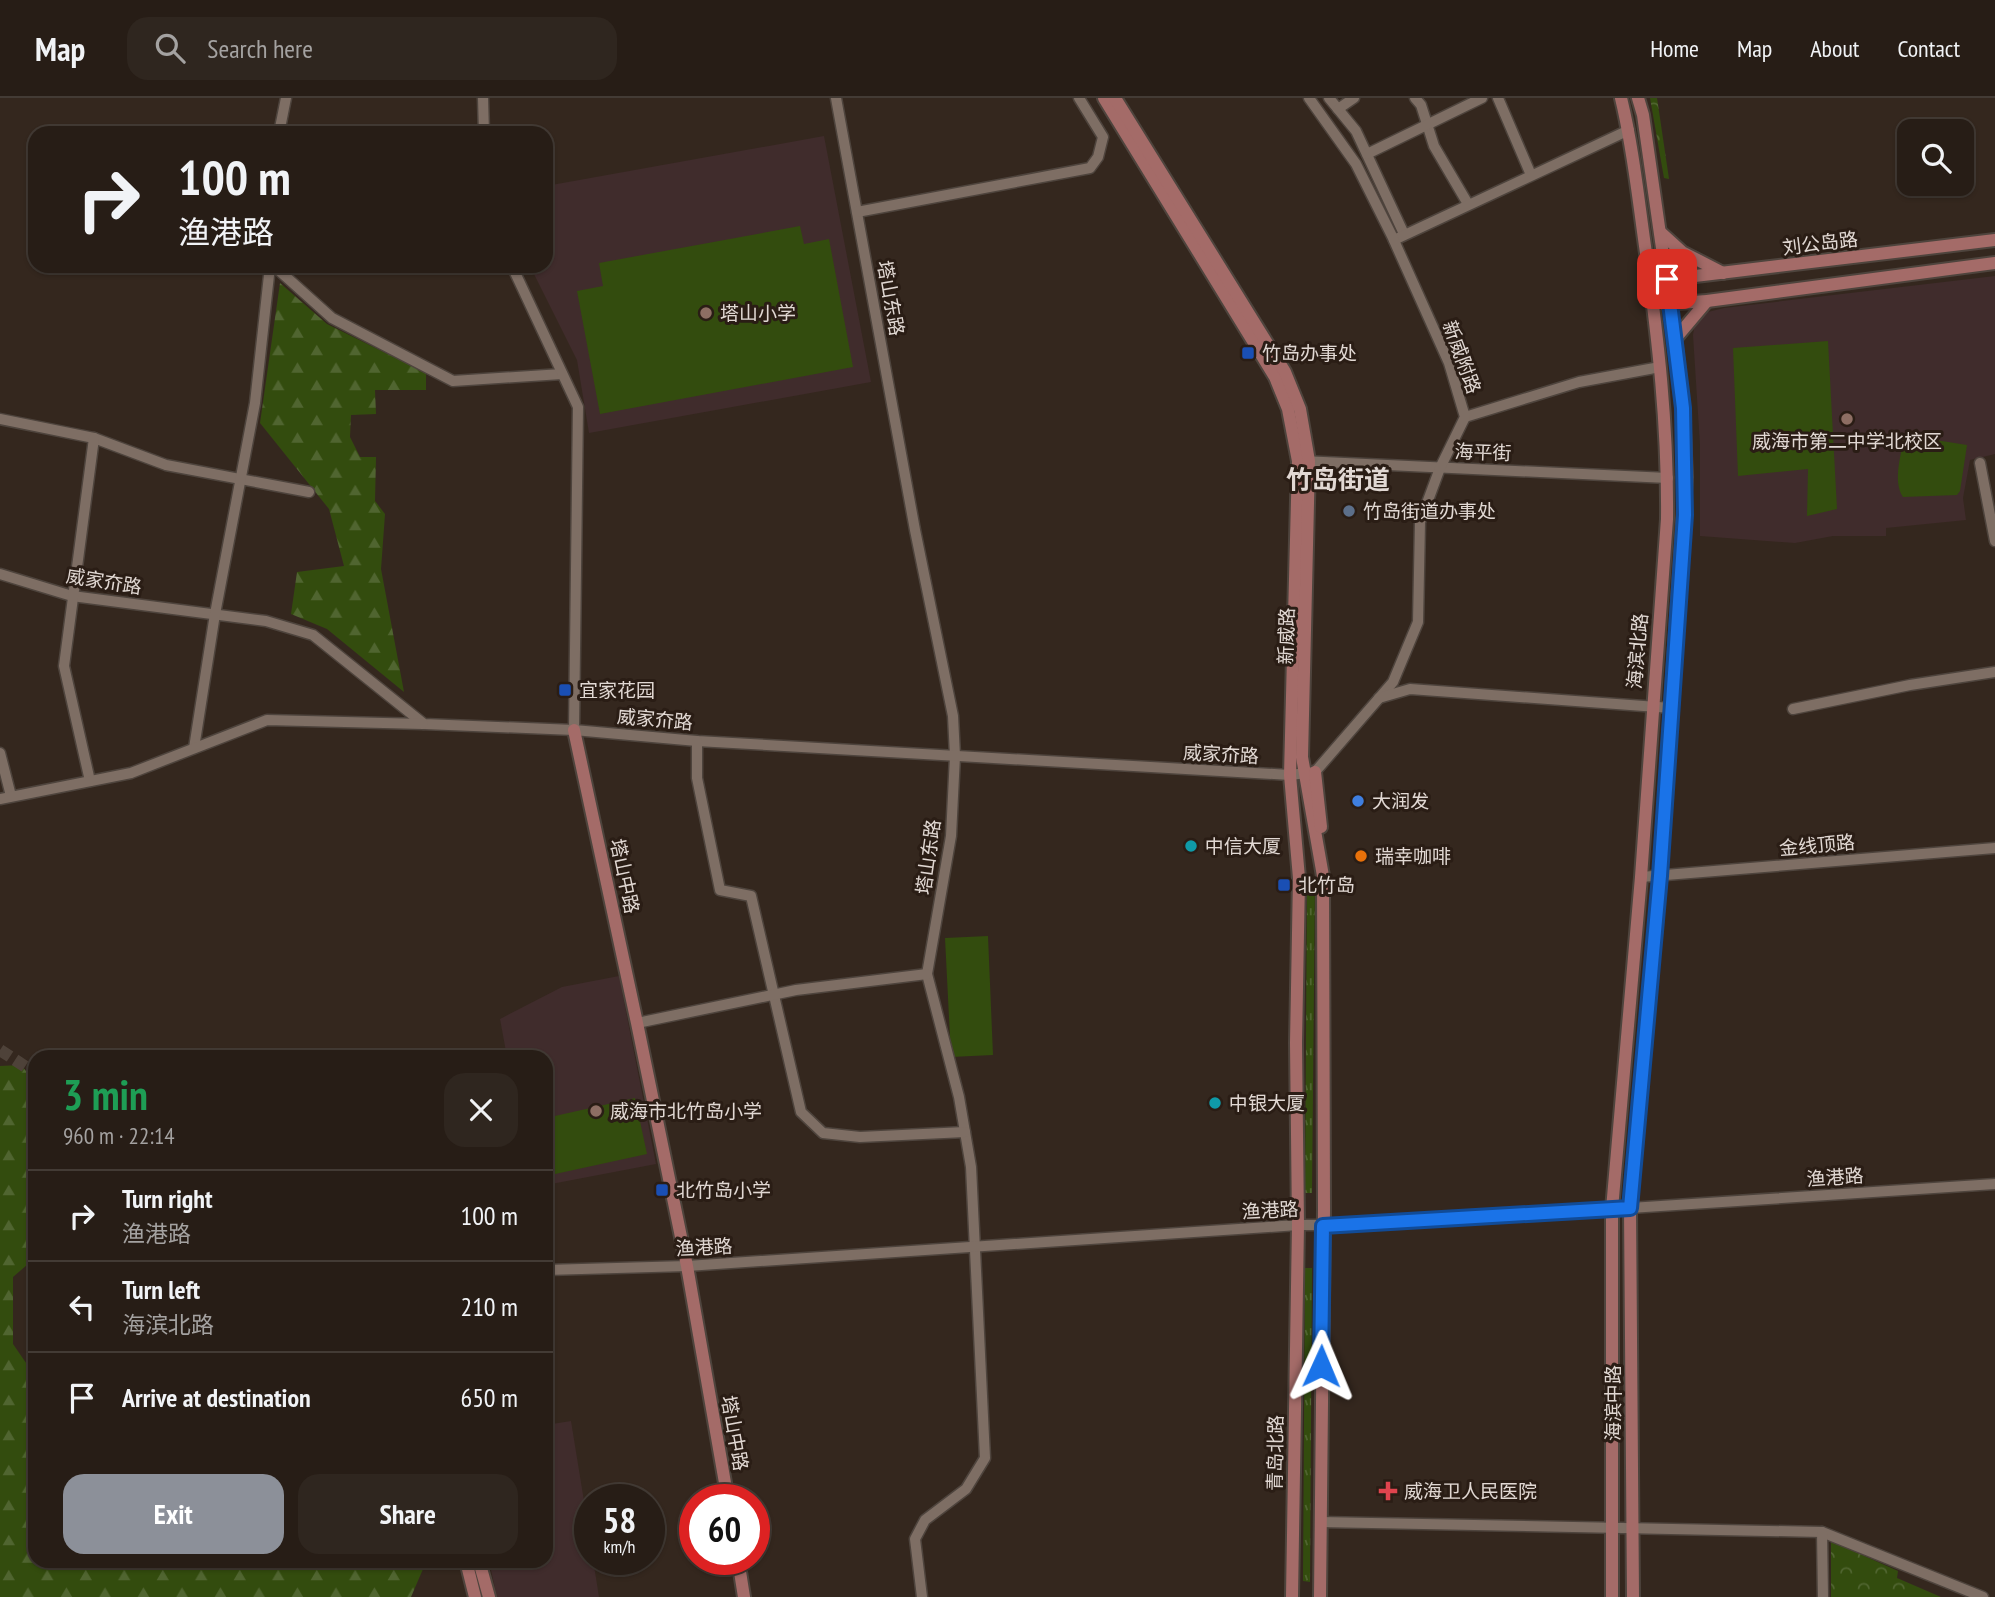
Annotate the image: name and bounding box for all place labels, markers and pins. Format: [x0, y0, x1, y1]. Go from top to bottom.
pin [1637, 249, 1697, 309]
place label: 塔山小学 [720, 301, 796, 325]
marker: 塔山小学 [698, 305, 714, 321]
place label: 竹岛办事处 [1262, 341, 1357, 365]
marker: 竹岛办事处 [1240, 345, 1256, 361]
marker: 威海市第二中学北校区 [1839, 411, 1855, 427]
place label: 威海市第二中学北校区 [1752, 429, 1942, 453]
place label: 竹岛街道办事处 [1363, 499, 1496, 523]
marker: 竹岛街道办事处 [1341, 503, 1357, 519]
place label: 宜家花园 [579, 678, 655, 702]
marker: 宜家花园 [557, 682, 573, 698]
place label: 大润发 [1372, 789, 1429, 813]
marker: 大润发 [1350, 793, 1366, 809]
place label: 中信大厦 [1205, 834, 1281, 858]
marker: 中信大厦 [1183, 838, 1199, 854]
place label: 瑞幸咖啡 [1375, 844, 1451, 868]
marker: 瑞幸咖啡 [1353, 848, 1369, 864]
place label: 北竹岛 [1298, 873, 1355, 897]
marker: 北竹岛 [1276, 877, 1292, 893]
place label: 中银大厦 [1229, 1091, 1305, 1115]
marker: 中银大厦 [1207, 1095, 1223, 1111]
place label: 威海市北竹岛小学 [610, 1099, 762, 1123]
marker: 威海市北竹岛小学 [588, 1103, 604, 1119]
place label: 北竹岛小学 [676, 1178, 771, 1202]
marker: 北竹岛小学 [654, 1182, 670, 1198]
place label: 威海卫人民医院 [1404, 1479, 1537, 1503]
marker: 威海卫人民医院 [1378, 1481, 1398, 1501]

